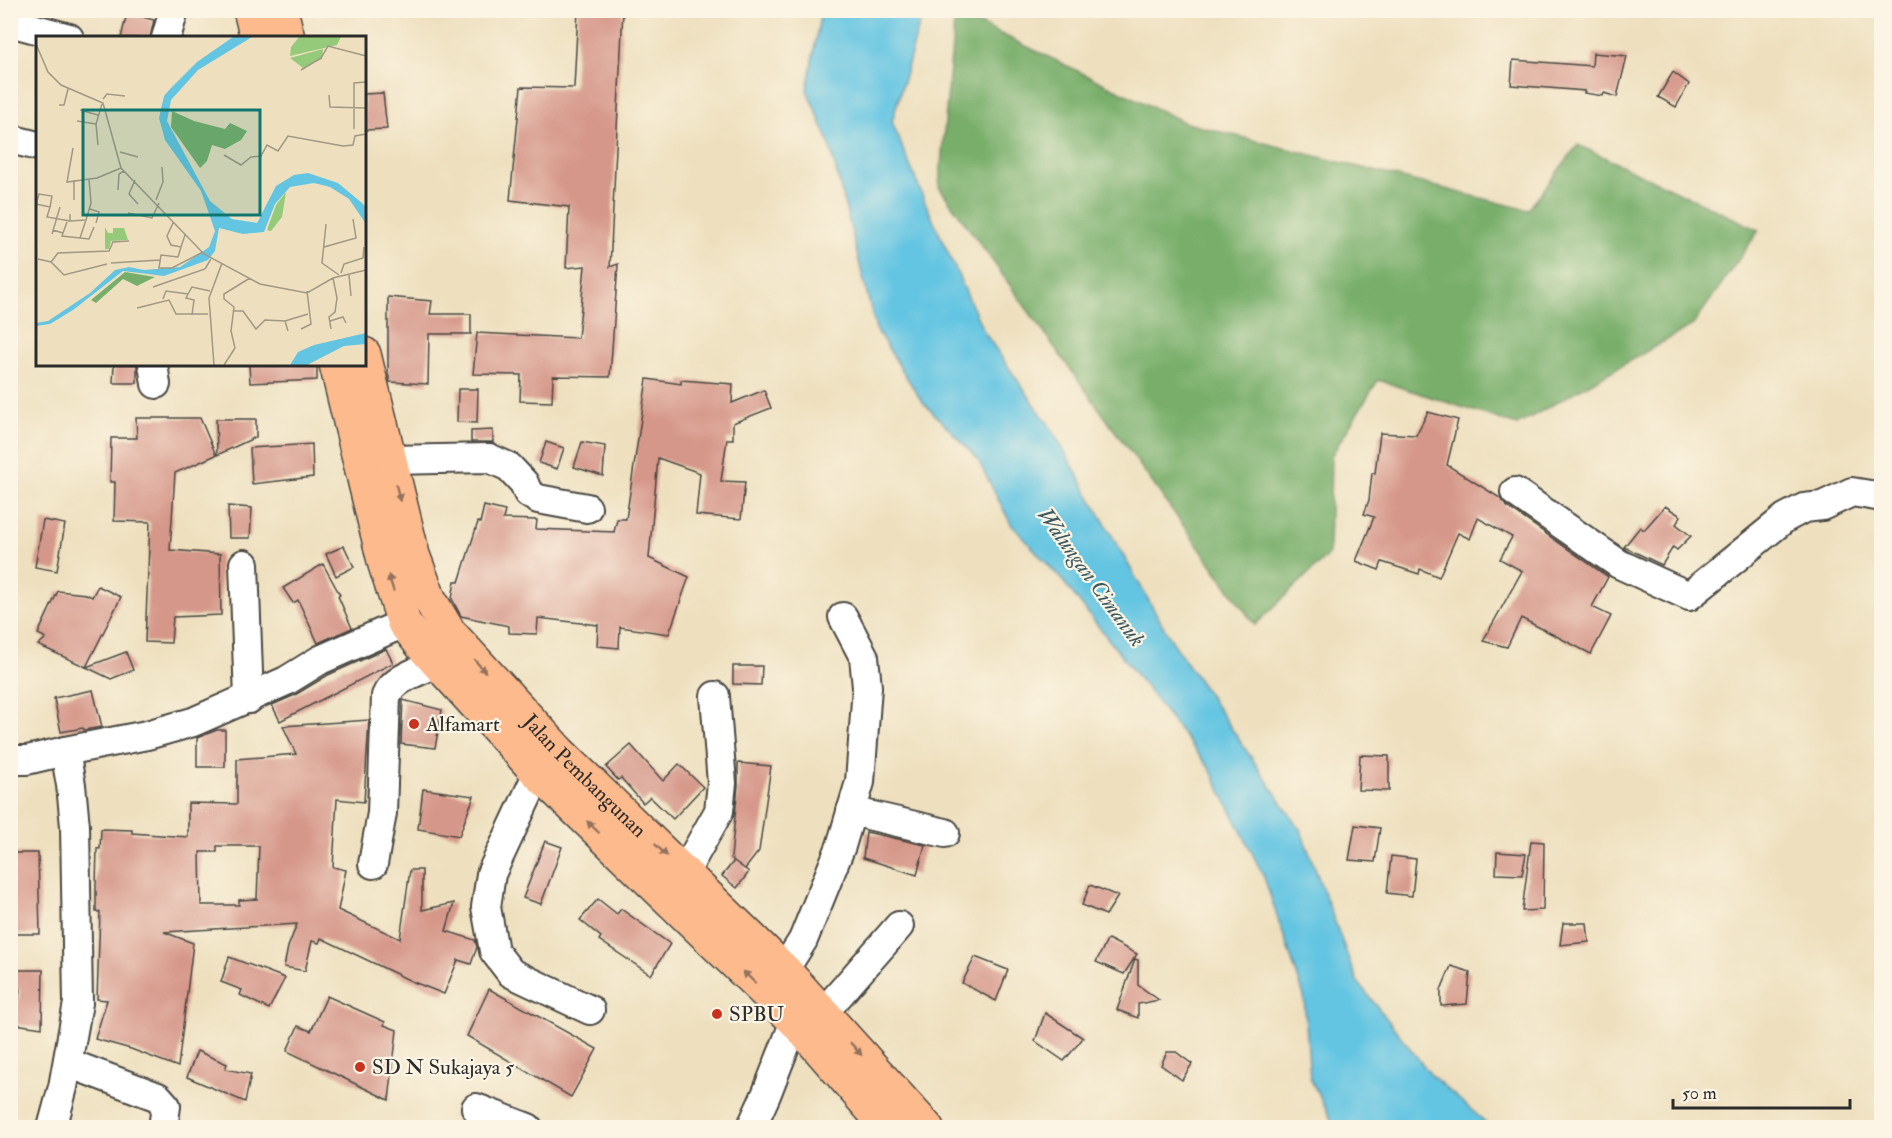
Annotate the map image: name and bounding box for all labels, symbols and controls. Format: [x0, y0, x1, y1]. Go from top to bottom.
inset map [36, 36, 366, 366]
one-way arrow [394, 484, 404, 502]
water label: Walungan Cimanuk [1031, 502, 1151, 652]
one-way arrow [385, 574, 395, 592]
one-way arrow [473, 658, 486, 673]
street label: Jalan Pembangunan [517, 707, 653, 843]
place label: Alfamart [425, 711, 500, 738]
marker: Alfamart [407, 717, 421, 731]
one-way arrow [586, 820, 601, 834]
one-way arrow [653, 843, 668, 857]
one-way arrow [741, 970, 756, 984]
place label: SPBU [729, 1001, 785, 1028]
marker: SPBU [710, 1007, 724, 1021]
one-way arrow [849, 1041, 863, 1056]
place label: SD N Sukajaya 5 [372, 1054, 515, 1081]
marker: SD N Sukajaya 5 [353, 1060, 367, 1074]
scale bar [1673, 1072, 1850, 1110]
text: 50 m [1682, 1082, 1717, 1105]

